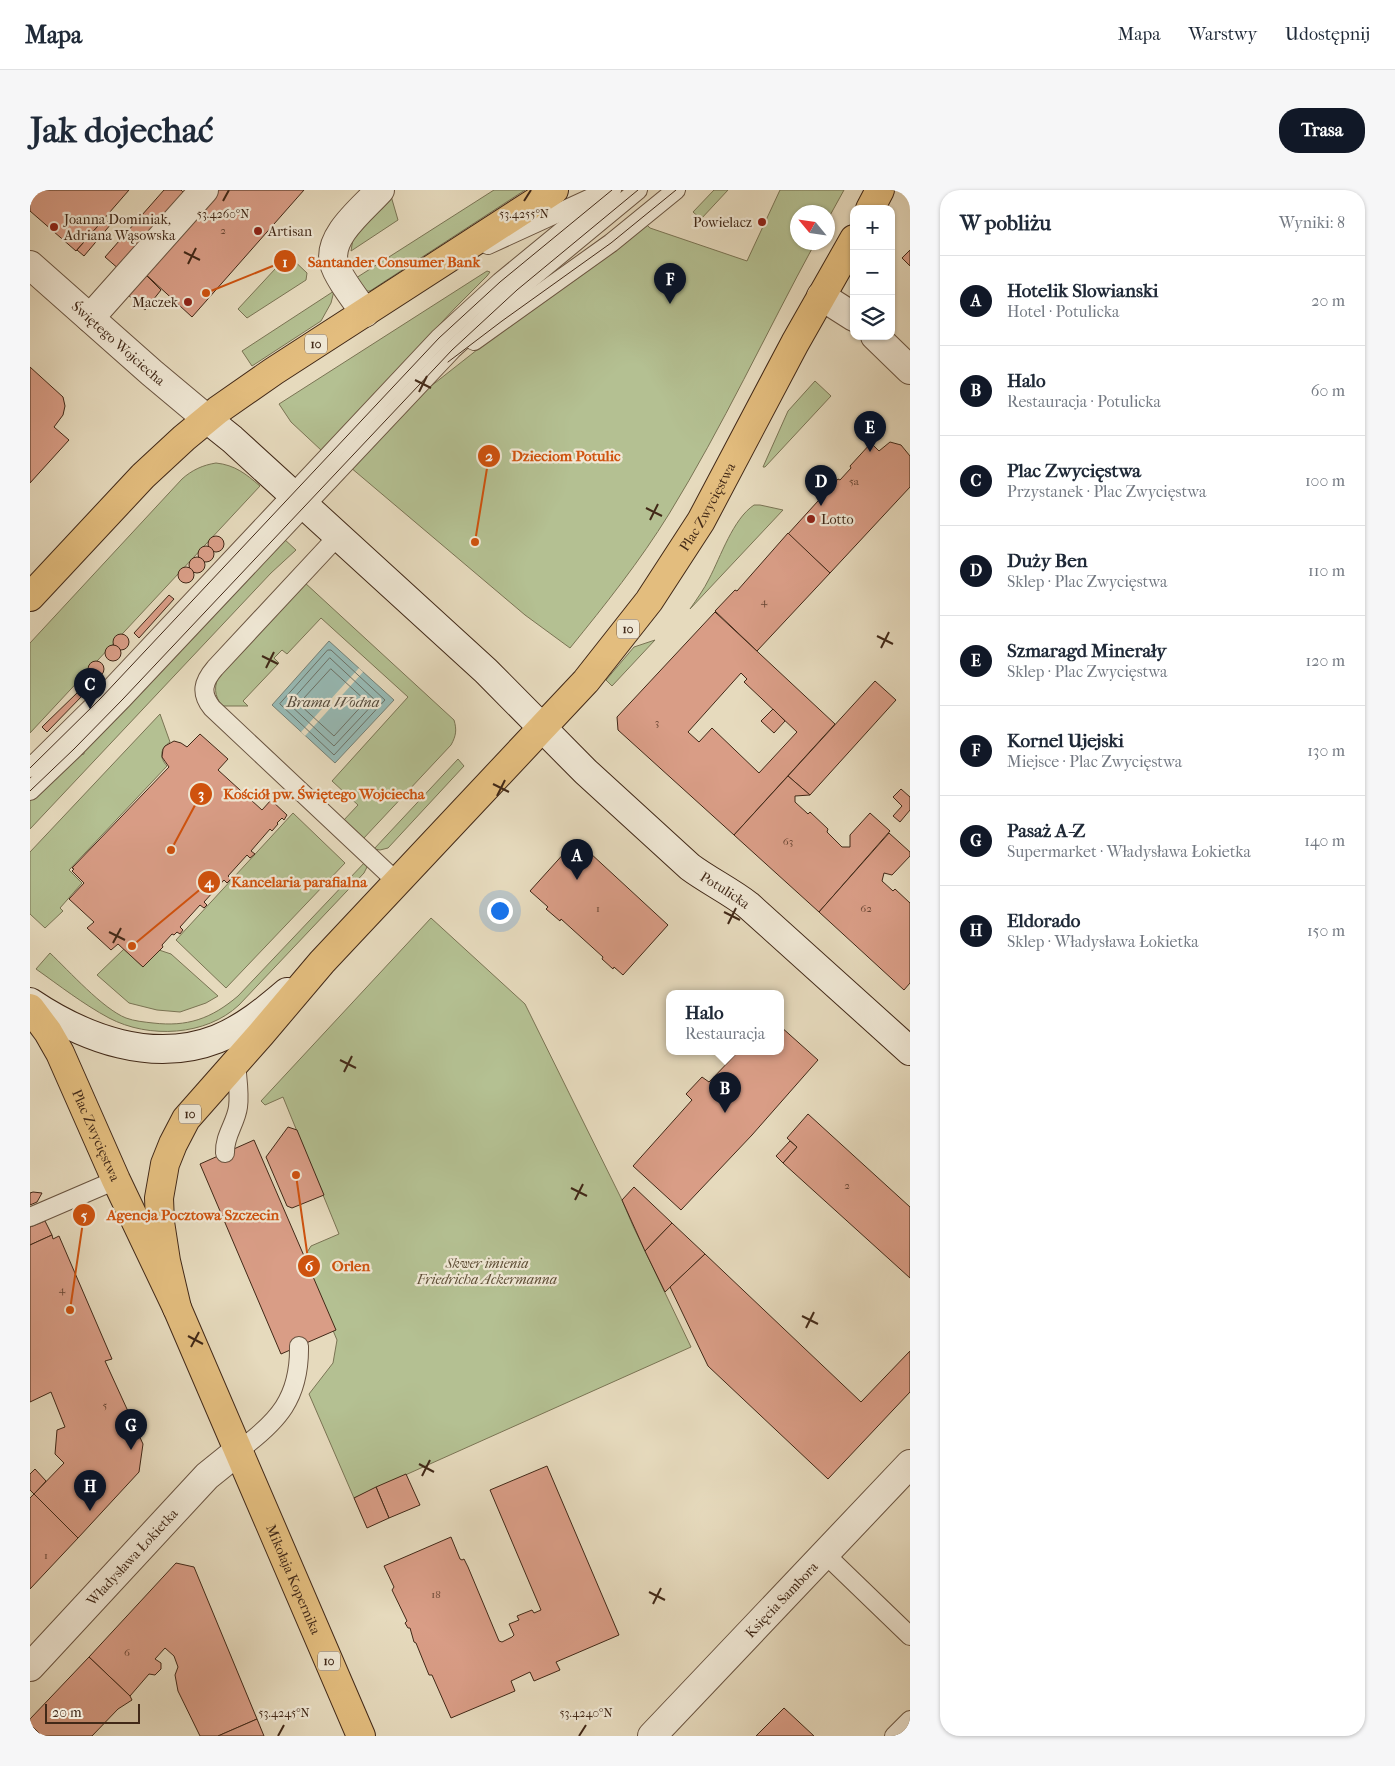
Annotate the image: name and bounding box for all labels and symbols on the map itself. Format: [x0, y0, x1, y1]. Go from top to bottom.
north arrow [790, 205, 835, 250]
text: 53.4260°N [197, 207, 249, 221]
text: 53.4255°N [499, 207, 549, 221]
place label: Joanna Dominiak, Adriana Wąsowska [63, 211, 176, 244]
place label: Powielacz [693, 214, 752, 231]
marker: Powielacz [756, 216, 768, 228]
marker: Joanna Dominiak, Adriana Wąsowska [48, 221, 60, 233]
place label: Artisan [267, 223, 312, 240]
house number: 2 [220, 224, 226, 237]
marker: Artisan [252, 225, 264, 237]
callout: Santander Consumer Bank [273, 246, 490, 276]
text: 1 [282, 253, 288, 271]
text: Santander Consumer Bank [308, 253, 481, 271]
pin: F [654, 263, 686, 304]
place label: Maczek [132, 294, 179, 311]
marker: Maczek [182, 296, 194, 308]
street label: Świętego Wojciecha [68, 297, 169, 389]
road number: 10 [305, 334, 327, 354]
pin: E [854, 411, 886, 452]
callout: Dzieciom Potulic [476, 441, 631, 471]
text: 2 [485, 447, 493, 465]
text: Dzieciom Potulic [511, 447, 621, 465]
street label: Plac Zwycięstwa [675, 459, 739, 554]
pin: D [805, 465, 837, 506]
house number: 5a [849, 475, 860, 488]
place label: Lotto [821, 511, 854, 528]
marker: Lotto [805, 513, 817, 525]
house number: 4 [761, 595, 768, 608]
road number: 10 [617, 619, 639, 638]
pin: C [74, 668, 106, 709]
water label: Brama Wodna [286, 693, 380, 711]
house number: 3 [655, 716, 659, 729]
callout: Kościół pw. Świętego Wojciecha [188, 779, 435, 809]
text: 3 [198, 785, 204, 803]
text: Kościół pw. Świętego Wojciecha [223, 785, 426, 804]
house number: 63 [783, 835, 793, 848]
pin: A [561, 839, 593, 880]
callout: Kancelaria parafialna [196, 867, 377, 897]
street label: Potulicka [697, 868, 754, 912]
text: 4 [204, 873, 215, 891]
text: Kancelaria parafialna [231, 873, 368, 891]
your location [487, 898, 513, 924]
house number: 1 [596, 902, 600, 915]
house number: 62 [860, 902, 872, 915]
pin: B [709, 1072, 741, 1113]
street label: Plac Zwycięstwa [68, 1086, 124, 1184]
road number: 10 [179, 1104, 201, 1124]
house number: 2 [844, 1179, 850, 1192]
callout: Agencja Pocztowa Szczecin [72, 1200, 289, 1230]
text: 5 [81, 1206, 88, 1224]
text: Agencja Pocztowa Szczecin [106, 1206, 280, 1224]
callout: Orlen [297, 1251, 380, 1281]
park label: Skwer imienia Friedricha Ackermanna [416, 1255, 557, 1288]
text: 6 [305, 1257, 314, 1275]
text: Orlen [332, 1257, 370, 1275]
house number: 4 [59, 1283, 66, 1296]
house number: 5 [103, 1399, 108, 1412]
pin: G [115, 1409, 147, 1450]
pin: H [74, 1470, 106, 1511]
street label: Władysława Łokietka [82, 1504, 181, 1610]
street label: Mikołaja Kopernika [263, 1522, 325, 1637]
house number: 1 [44, 1549, 48, 1562]
street label: Księcia Sambora [741, 1558, 822, 1641]
house number: 18 [431, 1588, 441, 1601]
house number: 6 [124, 1646, 130, 1659]
road number: 10 [318, 1652, 340, 1670]
scale bar [45, 1701, 140, 1724]
text: 53.4245°N [258, 1706, 310, 1720]
text: 53.4240°N [559, 1706, 613, 1720]

